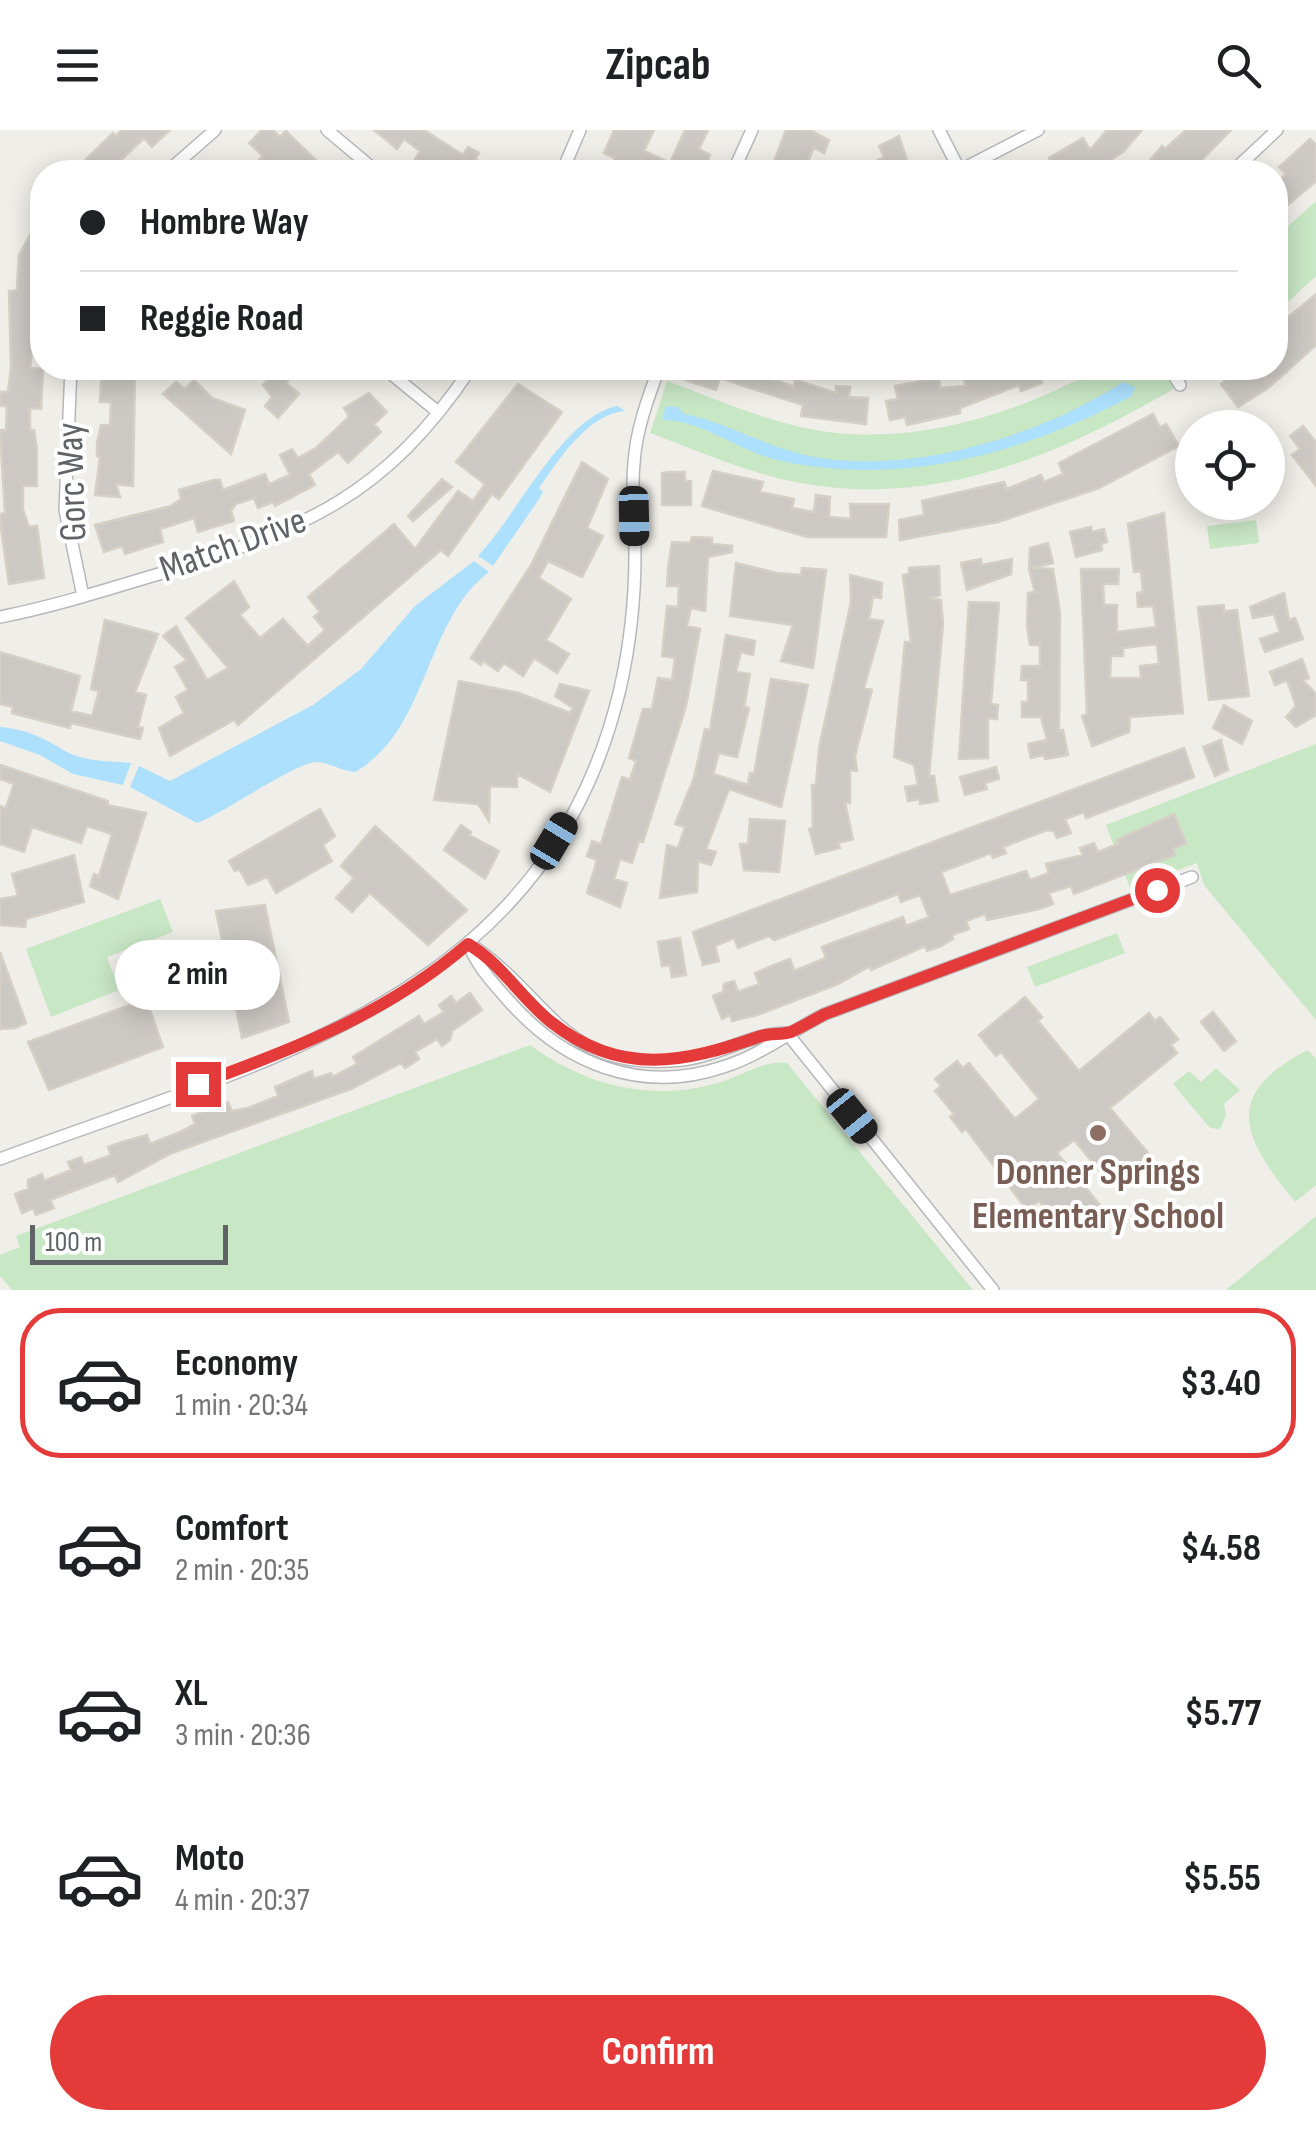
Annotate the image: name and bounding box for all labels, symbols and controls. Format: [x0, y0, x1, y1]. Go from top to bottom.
icon: menu [50, 38, 105, 93]
text: Zipcab [605, 38, 711, 93]
icon: search [1211, 38, 1266, 93]
text: Hombre Way [140, 200, 308, 245]
text: Reggie Road [140, 296, 304, 341]
map controls [1175, 410, 1285, 520]
button: locate [1175, 410, 1285, 520]
street label: Gorc Way [47, 421, 97, 542]
car [618, 486, 650, 546]
street label: Match Drive [154, 498, 312, 592]
car [526, 808, 582, 874]
route start [1135, 868, 1180, 913]
callout: 2 min [116, 939, 280, 1009]
text: 2 min [167, 955, 228, 994]
route end [176, 1062, 221, 1107]
car [821, 1083, 883, 1149]
marker: Donner Springs Elementary School [1087, 1122, 1109, 1144]
place label: Donner Springs Elementary School [972, 1150, 1224, 1239]
scale bar [30, 1220, 228, 1264]
text: 100 m [45, 1226, 102, 1259]
icon: car [55, 1338, 145, 1428]
text: Economy [175, 1341, 298, 1386]
text: $3.40 [1180, 1361, 1261, 1406]
text: 1 min · 20:34 [175, 1386, 308, 1425]
icon: car [55, 1503, 145, 1593]
text: Comfort [175, 1506, 289, 1551]
text: $4.58 [1181, 1526, 1261, 1571]
text: 2 min · 20:35 [175, 1551, 309, 1590]
icon: car [55, 1668, 145, 1758]
text: XL [175, 1671, 208, 1716]
text: $5.77 [1184, 1691, 1261, 1736]
text: 3 min · 20:36 [175, 1716, 311, 1755]
icon: car [55, 1833, 145, 1923]
text: Moto [175, 1836, 245, 1881]
text: $5.55 [1183, 1856, 1261, 1901]
text: 4 min · 20:37 [175, 1881, 310, 1920]
button: Confirm [50, 1995, 1266, 2110]

